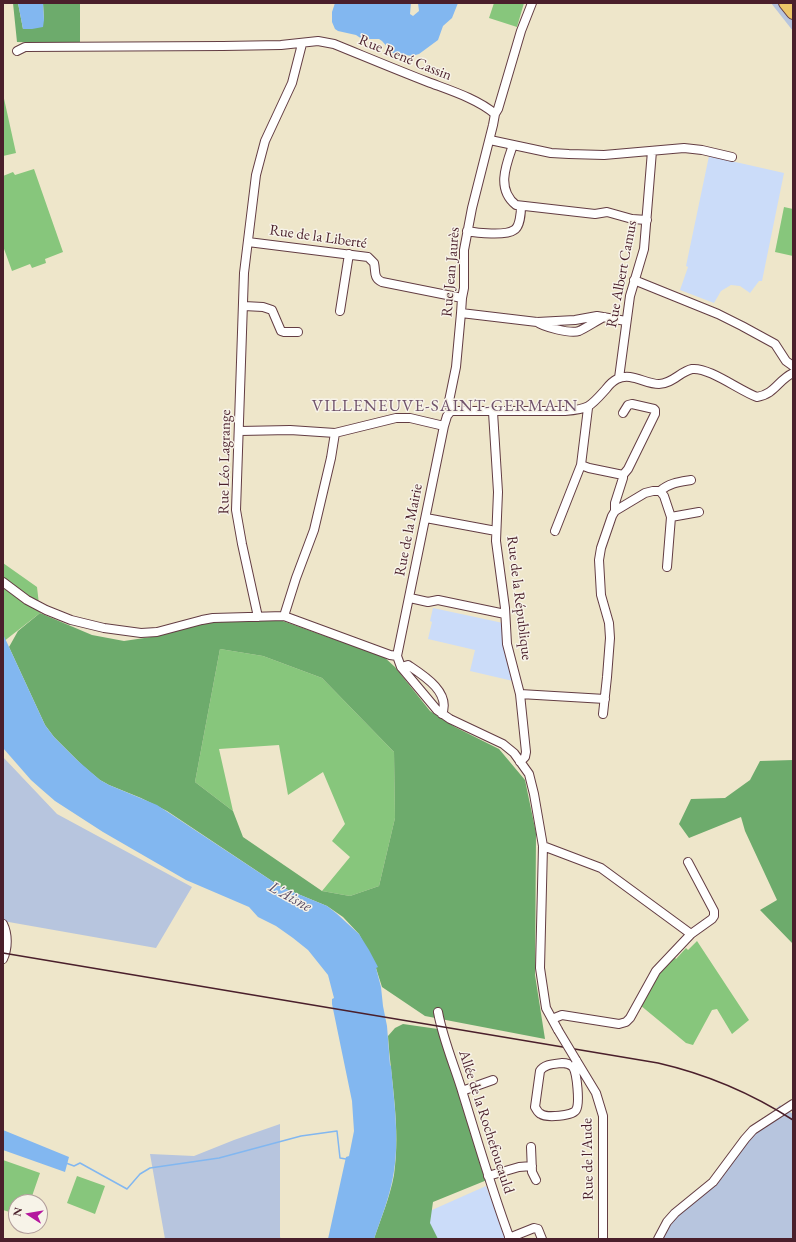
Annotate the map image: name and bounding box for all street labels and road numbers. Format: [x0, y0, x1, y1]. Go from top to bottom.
street label: Rue René Cassin [356, 31, 454, 85]
street label: Rue Albert Camus [603, 219, 641, 329]
street label: Rue de la Liberté [268, 221, 368, 253]
street label: Rue Jean Jaurès [438, 226, 464, 318]
street label: Rue Léo Lagrange [215, 409, 235, 515]
street label: Rue de la Mairie [391, 482, 427, 578]
street label: Rue de la République [502, 535, 536, 661]
street label: Allée de la Rochefoucauld [454, 1048, 518, 1196]
street label: Rue de l'Aude [578, 1118, 598, 1200]

